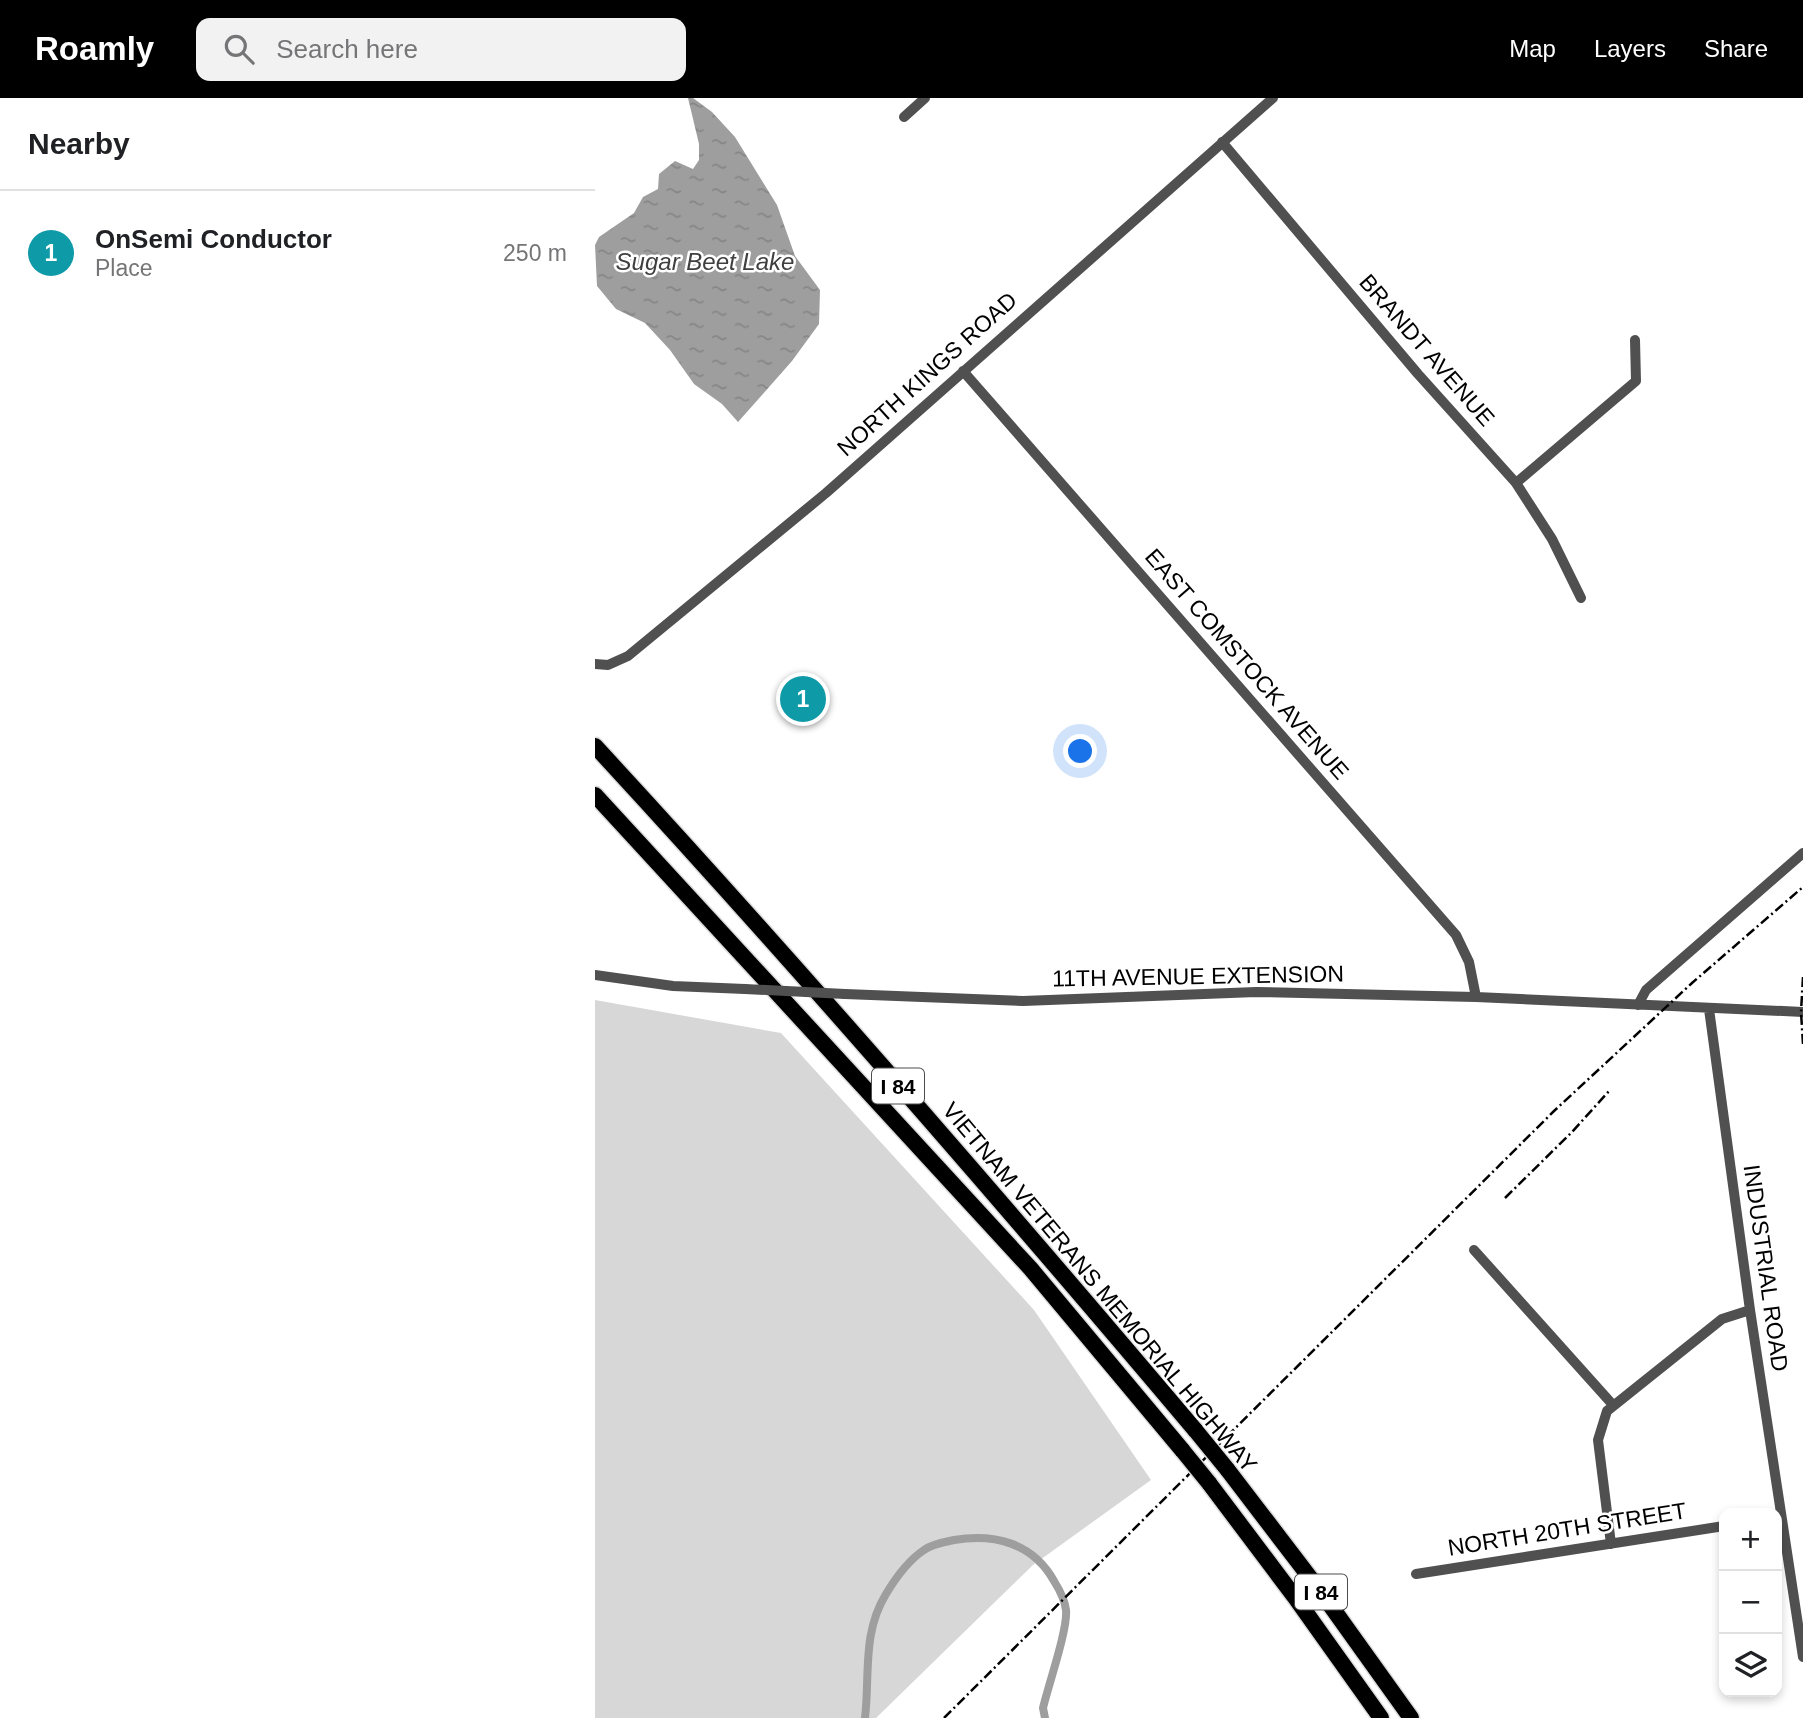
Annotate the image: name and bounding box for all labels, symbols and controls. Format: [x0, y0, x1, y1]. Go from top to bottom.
search box [196, 18, 686, 81]
text: Roamly [35, 30, 154, 67]
icon: search [220, 30, 258, 68]
text: Search here [276, 34, 418, 64]
text: Map [1509, 35, 1556, 62]
text: Layers [1594, 35, 1666, 62]
text: Share [1704, 35, 1768, 62]
text: Nearby [28, 127, 130, 160]
text: OnSemi Conductor [95, 224, 332, 254]
text: 1 [45, 240, 57, 266]
text: 250 m [503, 240, 567, 266]
water label: Sugar Beet Lake [616, 248, 794, 275]
text: Place [95, 255, 153, 281]
street label: BRANDT AVENUE [1354, 269, 1500, 431]
street label: NORTH KINGS ROAD [832, 287, 1022, 461]
street label: EAST COMSTOCK AVENUE [1140, 544, 1354, 784]
pin: 1 [780, 673, 826, 725]
your location [1063, 734, 1097, 768]
street label: 11TH AVENUE EXTENSION [1052, 960, 1344, 992]
road number: I 84 [872, 1068, 924, 1104]
street label: VIETNAM VETERANS MEMORIAL HIGHWAY [938, 1097, 1262, 1477]
street label: INDUSTRIAL ROAD [1739, 1163, 1793, 1373]
street label: NORTH 20TH STREET [1446, 1497, 1688, 1561]
map controls [1719, 1508, 1782, 1697]
button: + [1719, 1508, 1782, 1571]
button: − [1719, 1571, 1782, 1634]
road number: I 84 [1295, 1574, 1347, 1610]
button: layers [1719, 1634, 1782, 1697]

